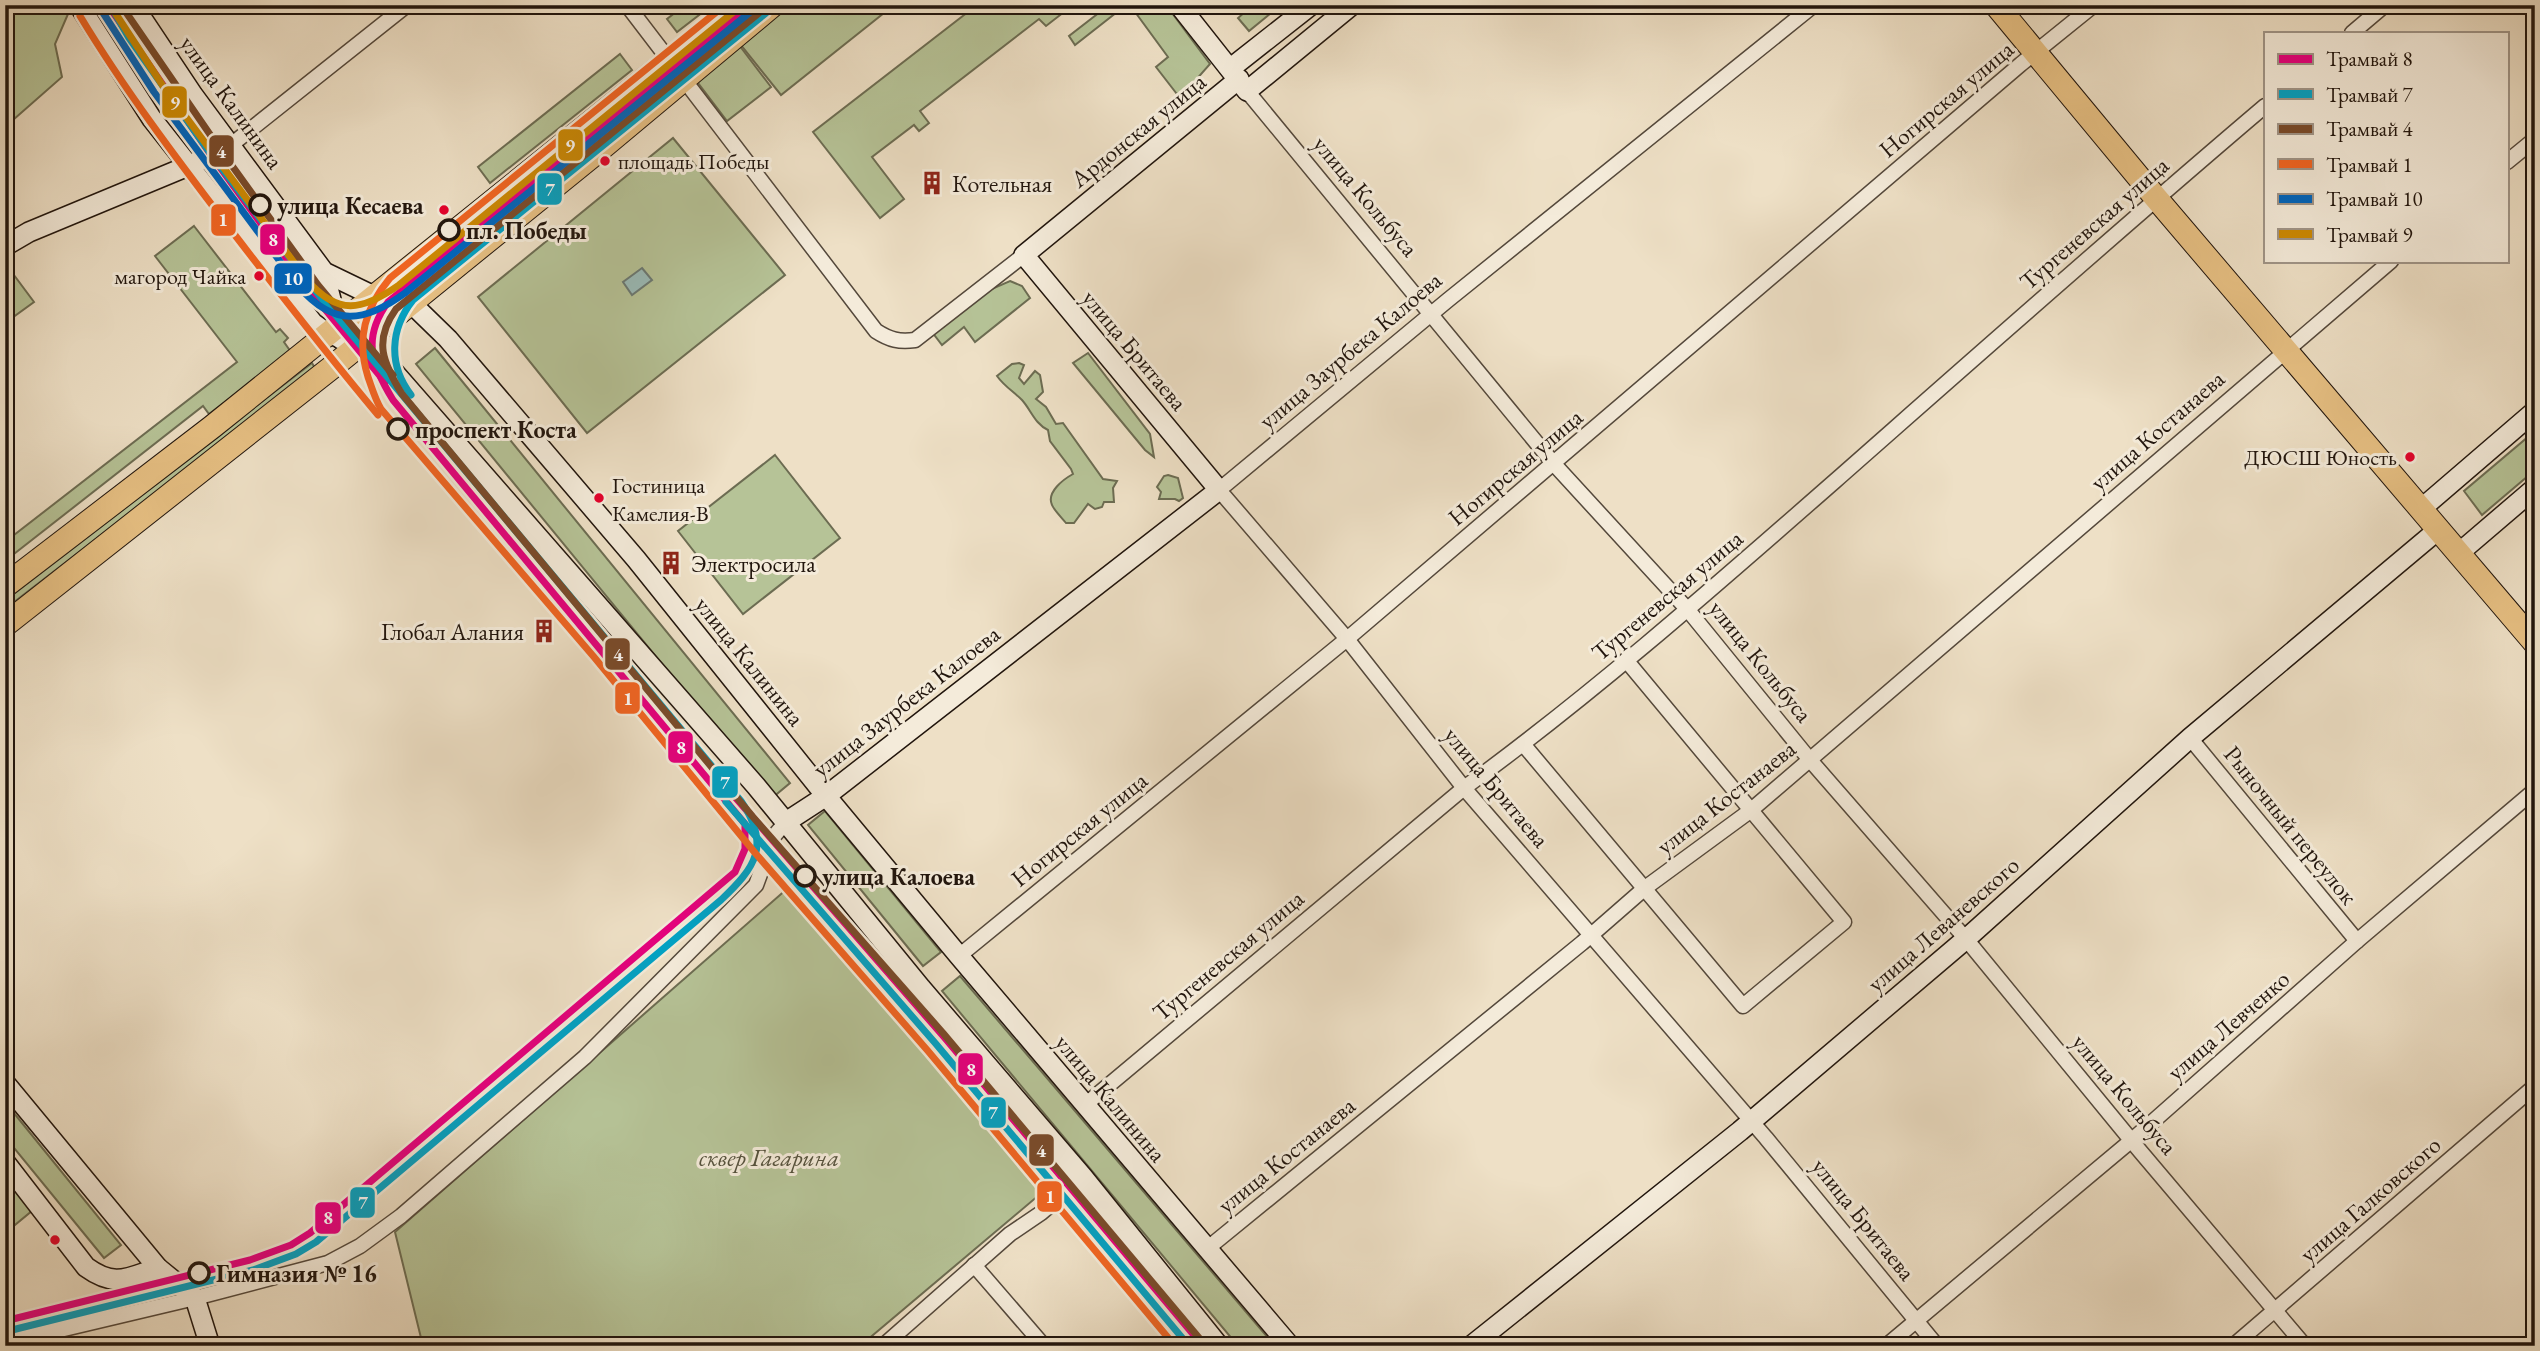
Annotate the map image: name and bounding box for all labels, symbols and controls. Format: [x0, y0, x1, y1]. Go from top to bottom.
street label: улица Калинина [173, 29, 291, 175]
legend [2264, 32, 2508, 262]
street label: Ногирская улица [1872, 33, 2020, 164]
text: Трамвай 8 [2326, 45, 2413, 72]
street label: Ардонская улица [1063, 66, 1212, 195]
text: Трамвай 7 [2326, 81, 2414, 108]
line badge: 9 [161, 85, 188, 119]
text: 9 [170, 90, 180, 115]
text: Трамвай 4 [2326, 115, 2414, 142]
line badge: 9 [557, 128, 584, 162]
street label: улица Кольбуса [1306, 129, 1426, 263]
text: 9 [565, 133, 575, 158]
line badge: 4 [208, 134, 235, 168]
text: 4 [216, 139, 227, 164]
place label: площадь Победы [618, 147, 769, 176]
street label: Тургеневская улица [2013, 149, 2176, 296]
text: Трамвай 1 [2326, 151, 2413, 178]
marker: площадь Победы [598, 154, 612, 168]
place label: Котельная [952, 168, 1052, 199]
building icon: Котельная [918, 169, 946, 197]
line badge: 7 [536, 172, 563, 206]
text: 7 [545, 177, 556, 202]
text: Трамвай 10 [2326, 185, 2423, 212]
place label: улица Кесаева [277, 190, 424, 222]
marker: улица Кесаева [249, 194, 271, 216]
line badge: 1 [210, 203, 237, 237]
unlabelled marker [437, 203, 451, 217]
text: 1 [218, 207, 228, 232]
place label: пл. Победы [466, 215, 587, 246]
marker: пл. Победы [438, 219, 460, 241]
text: Трамвай 9 [2326, 221, 2413, 248]
line badge: 8 [259, 223, 286, 256]
text: 8 [268, 227, 278, 252]
place label: магород Чайка [114, 262, 246, 291]
line badge: 10 [273, 262, 313, 295]
street label: улица Заурбека Калоева [1252, 264, 1448, 436]
text: 10 [283, 266, 303, 291]
marker: магород Чайка [252, 269, 266, 283]
street label: улица Бритаева [1075, 283, 1195, 417]
street label: улица Костанаева [2083, 363, 2231, 497]
street label: Ногирская улица [1441, 401, 1589, 532]
place label: проспект Коста [415, 414, 577, 445]
marker: проспект Коста [387, 418, 409, 440]
place label: ДЮСШ Юность [2244, 443, 2397, 472]
marker: ДЮСШ Юность [2403, 450, 2417, 464]
place label: Гостиница Камелия-В [612, 471, 709, 528]
marker: Гостиница Камелия-В [592, 491, 606, 505]
street label: Тургеневская улица [1585, 522, 1749, 667]
place label: Электросила [691, 548, 816, 579]
building icon: Электросила [657, 549, 685, 577]
street label: улица Калинина [688, 590, 812, 732]
street label: улица Кольбуса [1702, 594, 1820, 729]
place label: Глобал Алания [381, 616, 524, 647]
building icon: Глобал Алания [530, 617, 558, 645]
street label: улица Заурбека Калоева [806, 618, 1006, 784]
line badge: 4 [604, 637, 631, 671]
text: 4 [613, 642, 624, 667]
line badge: 1 [614, 681, 641, 715]
text: 1 [623, 686, 633, 711]
street label: улица Бритаева [1437, 720, 1557, 854]
line badge: 8 [667, 730, 694, 764]
street label: улица Костанаева [1650, 733, 1802, 861]
text: 8 [676, 735, 686, 760]
street label: Рыночный переулок [2217, 739, 2365, 911]
street label: Ногирская улица [1005, 764, 1154, 893]
line badge: 7 [711, 765, 739, 799]
text: 7 [720, 770, 731, 795]
street label: улица Леваневского [1860, 849, 2026, 999]
place label: улица Калоева [822, 861, 975, 893]
marker: улица Калоева [794, 865, 816, 887]
street label: Тургеневская улица [1146, 882, 1310, 1027]
street label: улица Левченко [2160, 963, 2296, 1087]
street label: улица Кольбуса [2065, 1027, 2185, 1161]
street label: улица Калинина [1048, 1028, 1174, 1169]
line badge: 8 [957, 1052, 984, 1086]
text: 8 [966, 1057, 976, 1082]
street label: улица Костанаева [1211, 1090, 1362, 1220]
line badge: 7 [980, 1096, 1007, 1129]
text: 7 [988, 1100, 999, 1125]
street label: улица Галковского [2293, 1129, 2447, 1269]
line badge: 4 [1028, 1133, 1055, 1167]
text: 4 [1036, 1138, 1047, 1163]
park label: сквер Гагарина [699, 1142, 839, 1173]
street label: улица Бритаева [1805, 1152, 1923, 1287]
line badge: 1 [1036, 1180, 1063, 1213]
text: 1 [1045, 1184, 1055, 1209]
line badge: 7 [349, 1186, 376, 1219]
text: 7 [358, 1190, 369, 1215]
line badge: 8 [314, 1201, 342, 1235]
text: 8 [323, 1205, 333, 1230]
unlabelled marker [48, 1233, 62, 1247]
place label: Гимназия № 16 [216, 1258, 377, 1289]
marker: Гимназия № 16 [188, 1262, 210, 1284]

